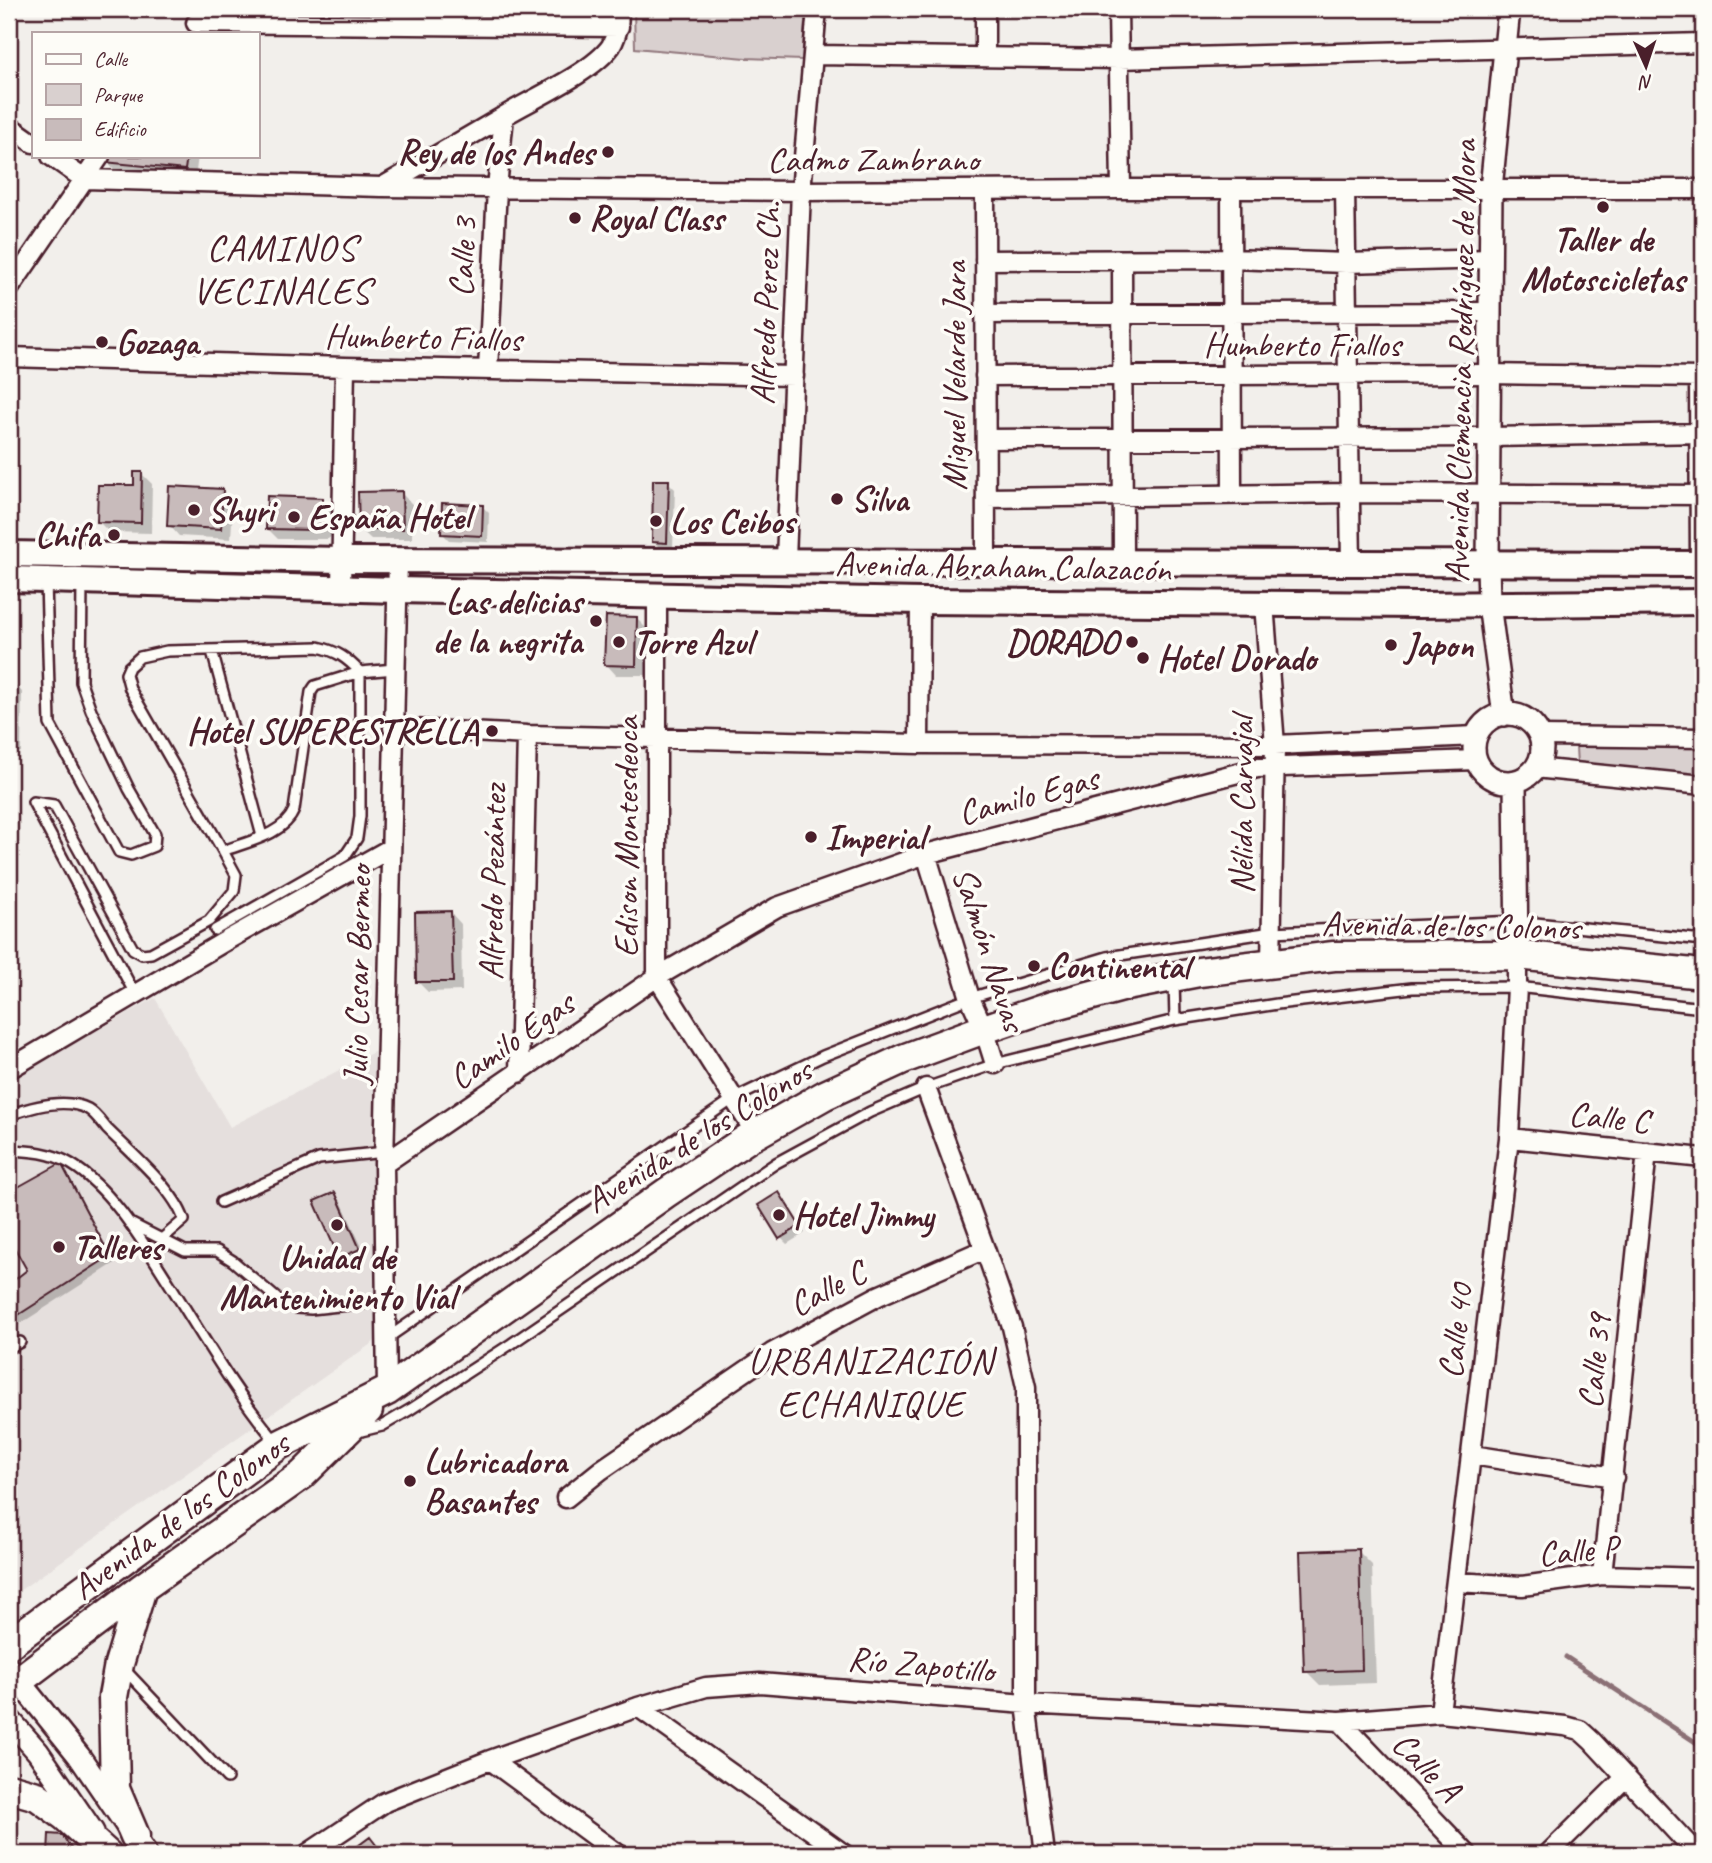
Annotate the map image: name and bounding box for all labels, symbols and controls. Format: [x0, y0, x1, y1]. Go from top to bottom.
legend [32, 32, 259, 158]
north arrow [1610, 32, 1680, 102]
text: Calle [94, 46, 128, 72]
text: N [1637, 70, 1653, 94]
text: Parque [94, 82, 143, 108]
text: Edificio [94, 116, 147, 142]
place label: Rey de los Andes [397, 130, 598, 175]
street label: Cadmo Zambrano [767, 137, 982, 182]
street label: Avenida Clemencia Rodríguez de Mora [1434, 138, 1487, 582]
marker: Rey de los Andes [600, 144, 616, 160]
place label: Royal Class [589, 196, 727, 241]
marker: Taller de Motoscicletas [1595, 199, 1611, 215]
street label: Alfredo Perez Ch. [739, 201, 792, 405]
marker: Royal Class [567, 210, 583, 226]
street label: Calle 3 [438, 214, 487, 298]
place label: Taller de Motoscicletas [1521, 217, 1689, 302]
district label: CAMINOS VECINALES [192, 224, 377, 314]
street label: Miguel Velarde Jara [932, 259, 977, 491]
street label: Humberto Fiallos [324, 313, 525, 362]
place label: Gozaga [116, 320, 202, 365]
street label: Humberto Fiallos [1204, 322, 1403, 367]
marker: Gozaga [94, 334, 110, 350]
place label: Silva [851, 477, 911, 522]
place label: Shyri [208, 488, 278, 533]
marker: Silva [829, 491, 845, 507]
place label: España Hotel [308, 495, 477, 540]
place label: Los Ceibos [670, 499, 798, 544]
marker: Shyri [186, 502, 202, 518]
marker: España Hotel [286, 509, 302, 525]
place label: Chifa [35, 513, 103, 558]
marker: Los Ceibos [648, 513, 664, 529]
marker: Chifa [106, 527, 122, 543]
street label: Avenida Abraham Calazacón [835, 541, 1172, 592]
place label: Las delicias de la negrita [433, 579, 586, 664]
marker: Las delicias de la negrita [588, 613, 604, 629]
place label: Torre Azul [633, 620, 759, 665]
place label: DORADO [1006, 620, 1122, 665]
place label: Japon [1403, 623, 1474, 668]
marker: Torre Azul [611, 634, 627, 650]
marker: DORADO [1124, 634, 1140, 650]
place label: Hotel Dorado [1157, 636, 1319, 681]
marker: Japon [1383, 637, 1399, 653]
marker: Hotel Dorado [1135, 650, 1151, 666]
place label: Hotel SUPERESTRELLA [187, 709, 480, 754]
street label: Nélida Carvajal [1219, 710, 1264, 894]
street label: Edison Montesdeoca [604, 714, 649, 957]
marker: Hotel SUPERESTRELLA [484, 723, 500, 739]
street label: Camilo Egas [953, 754, 1106, 836]
street label: Alfredo Pezántez [468, 782, 517, 980]
place label: Imperial [825, 815, 931, 860]
marker: Imperial [803, 829, 819, 845]
street label: Julio Cesar Bermeo [333, 862, 382, 1087]
street label: Salmón Navas [942, 862, 1038, 1040]
street label: Avenida de los Colonos [1321, 901, 1584, 950]
place label: Continental [1048, 944, 1196, 989]
marker: Continental [1026, 958, 1042, 974]
street label: Camilo Egas [440, 979, 585, 1100]
street label: Avenida de los Colonos [577, 1046, 822, 1223]
street label: Calle C [1567, 1091, 1655, 1145]
place label: Hotel Jimmy [793, 1193, 936, 1238]
marker: Hotel Jimmy [771, 1207, 787, 1223]
marker: Unidad de Mantenimiento Vial [329, 1217, 345, 1233]
place label: Talleres [73, 1225, 166, 1270]
place label: Unidad de Mantenimiento Vial [219, 1235, 461, 1320]
marker: Talleres [51, 1239, 67, 1255]
street label: Calle C [781, 1248, 877, 1327]
street label: Calle 40 [1427, 1279, 1484, 1381]
street label: Calle 39 [1567, 1308, 1622, 1411]
district label: URBANIZACIÓN ECHANIQUE [748, 1337, 998, 1427]
street label: Avenida de los Colonos [62, 1419, 301, 1610]
place label: Lubricadora Basantes [424, 1439, 569, 1524]
marker: Lubricadora Basantes [402, 1473, 418, 1489]
street label: Calle P [1536, 1524, 1624, 1576]
street label: Río Zapotillo [846, 1636, 999, 1694]
street label: Calle A [1382, 1722, 1472, 1812]

